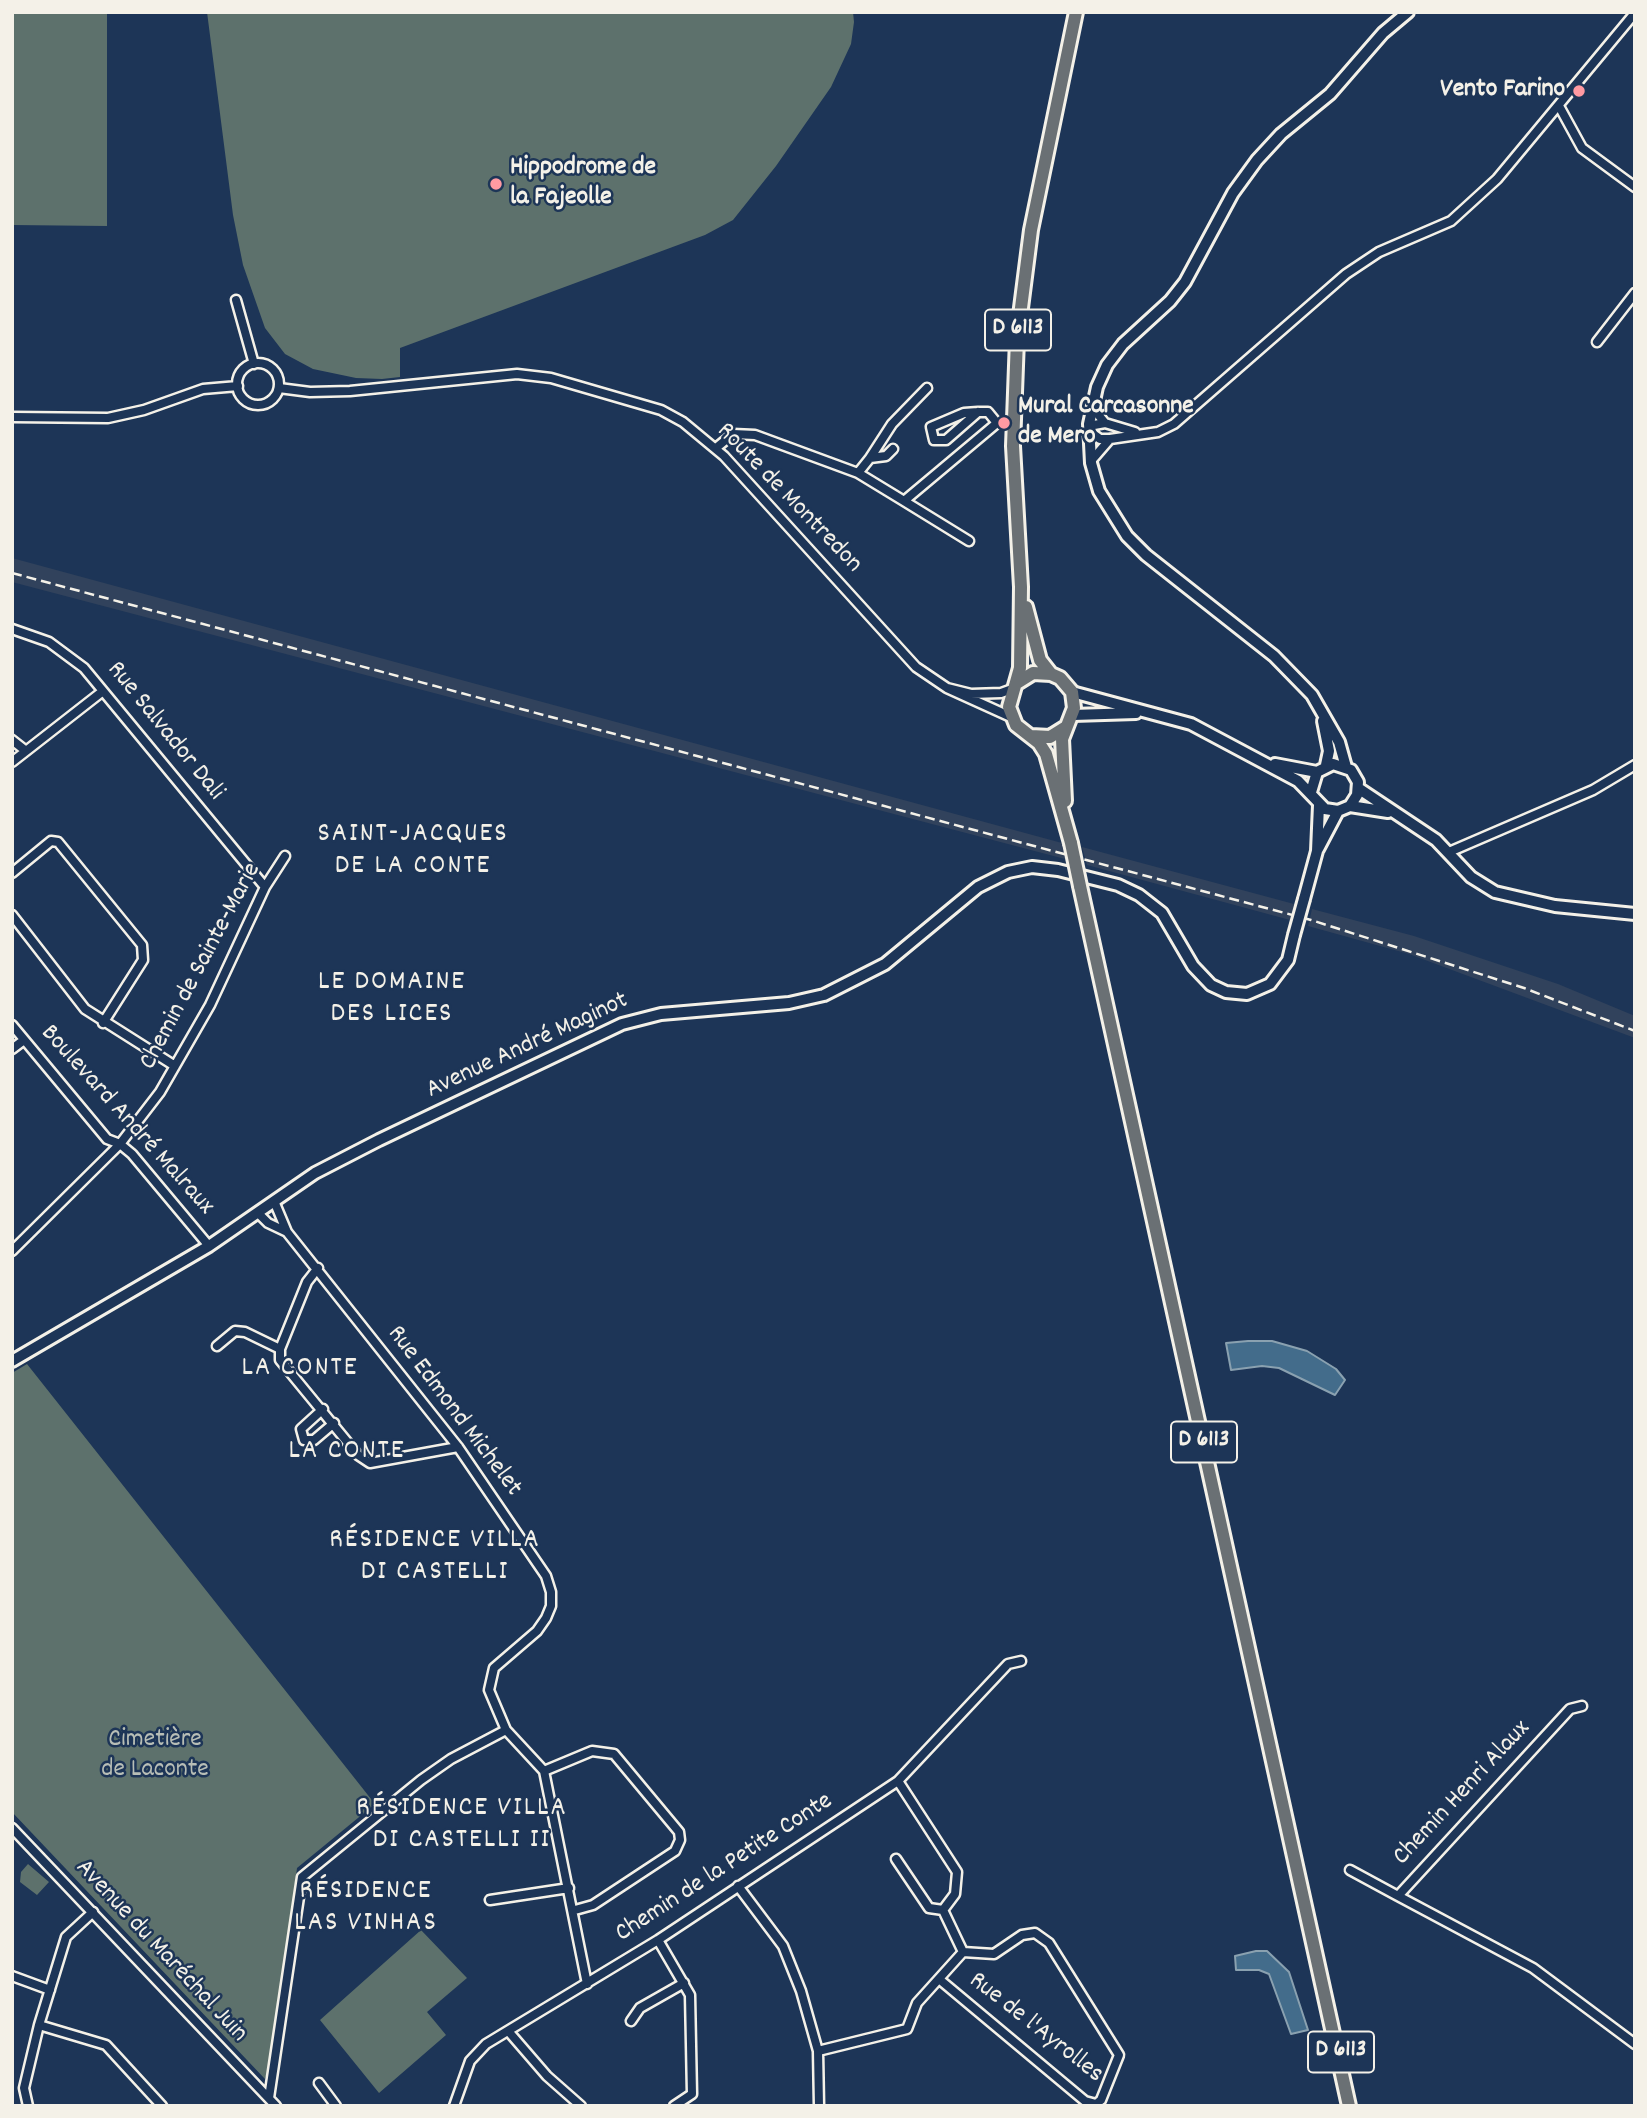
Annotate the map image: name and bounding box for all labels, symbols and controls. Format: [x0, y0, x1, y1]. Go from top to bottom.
place label: Vento Farino [1440, 75, 1565, 107]
marker: Vento Farino [1571, 83, 1587, 99]
place label: Hippodrome de la Fajeolle [510, 153, 656, 214]
marker: Hippodrome de la Fajeolle [488, 176, 504, 192]
road number: D 6113 [985, 310, 1051, 351]
place label: Mural Carcasonne de Mero [1018, 392, 1194, 453]
marker: Mural Carcasonne de Mero [996, 415, 1012, 431]
street label: Route de Montredon [708, 417, 868, 581]
street label: Rue Salvador Dali [98, 656, 230, 808]
district label: SAINT-JACQUES DE LA CONTE [319, 819, 507, 885]
street label: Chemin de Sainte-Marie [134, 858, 270, 1076]
district label: LE DOMAINE DES LICES [319, 967, 465, 1033]
street label: Avenue André Maginot [422, 987, 634, 1107]
street label: Boulevard André Malraux [32, 1019, 220, 1223]
street label: Rue Edmond Michelet [379, 1320, 527, 1504]
district label: LA CONTE [243, 1353, 357, 1387]
road number: D 6113 [1171, 1422, 1237, 1462]
district label: LA CONTE [290, 1436, 404, 1470]
district label: RÉSIDENCE VILLA DI CASTELLI [331, 1525, 539, 1591]
street label: Chemin Henri Alaux [1388, 1715, 1538, 1873]
park label: Cimetière de Laconte [101, 1725, 209, 1786]
street label: Chemin de la Petite Conte [611, 1787, 839, 1951]
district label: RÉSIDENCE VILLA DI CASTELLI II [358, 1793, 566, 1859]
street label: Avenue du Maréchal Juin [67, 1854, 253, 2050]
district label: RÉSIDENCE LAS VINHAS [296, 1876, 436, 1942]
street label: Rue de l'Ayrolles [961, 1967, 1109, 2091]
road number: D 6113 [1308, 2032, 1374, 2073]

